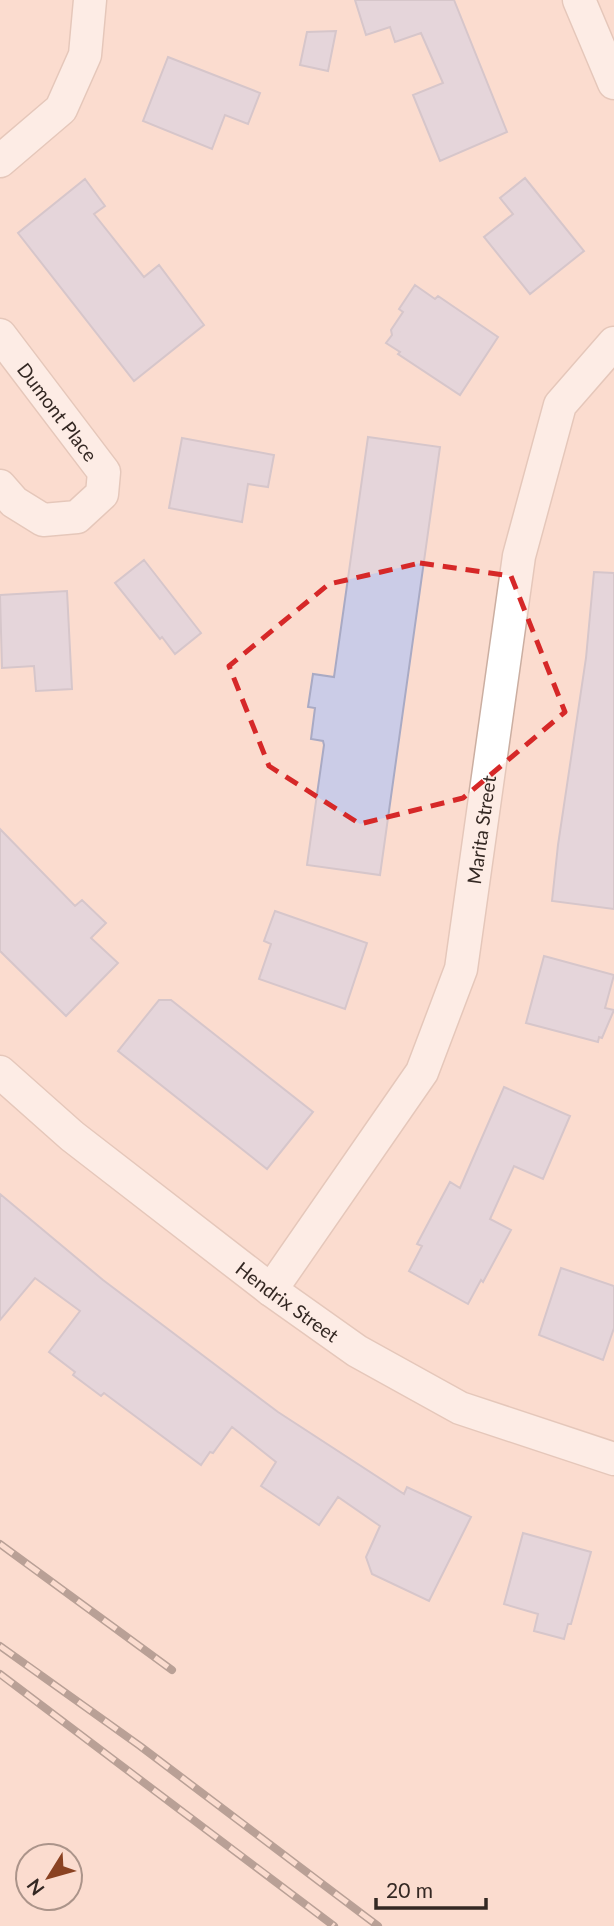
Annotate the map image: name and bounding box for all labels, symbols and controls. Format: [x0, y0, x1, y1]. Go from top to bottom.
street label: Dumont Place [13, 358, 103, 465]
street label: Marita Street [462, 774, 500, 886]
street label: Hendrix Street [232, 1256, 344, 1346]
north arrow [14, 1842, 84, 1912]
scale bar [376, 1867, 486, 1911]
text: N [21, 1875, 49, 1900]
text: 20 m [386, 1877, 433, 1902]

